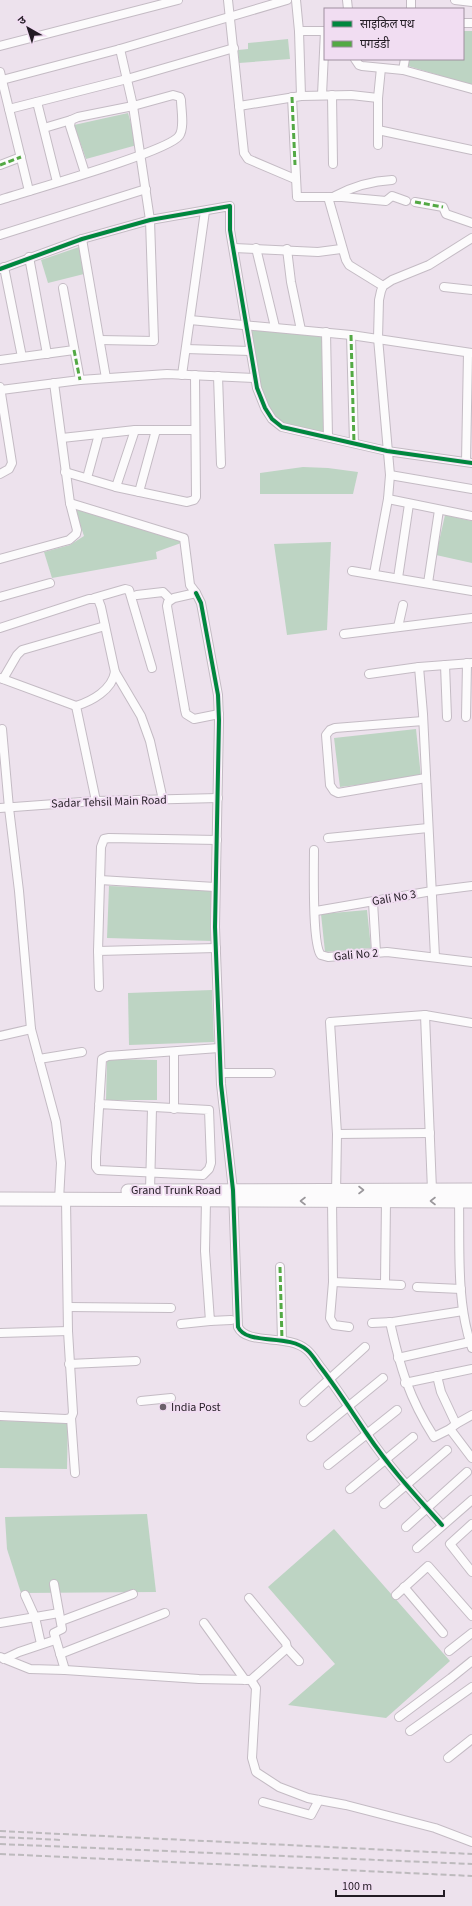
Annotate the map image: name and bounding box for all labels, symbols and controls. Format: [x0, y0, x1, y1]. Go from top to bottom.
north arrow [8, 8, 48, 48]
legend [324, 8, 464, 60]
text: उ [15, 12, 30, 28]
text: साइकिल पथ [360, 16, 415, 33]
text: पगडंडी [360, 36, 390, 53]
street label: Sadar Tehsil Main Road [51, 791, 167, 813]
street label: Gali No 3 [371, 886, 417, 910]
street label: Gali No 2 [333, 945, 379, 965]
street label: Grand Trunk Road [131, 1182, 221, 1199]
one-way arrow [358, 1186, 364, 1194]
one-way arrow [300, 1197, 306, 1205]
one-way arrow [430, 1197, 436, 1205]
place label: India Post [171, 1399, 221, 1416]
marker: India Post [158, 1402, 168, 1412]
scale bar [336, 1872, 444, 1898]
text: 100 m [342, 1878, 372, 1895]

